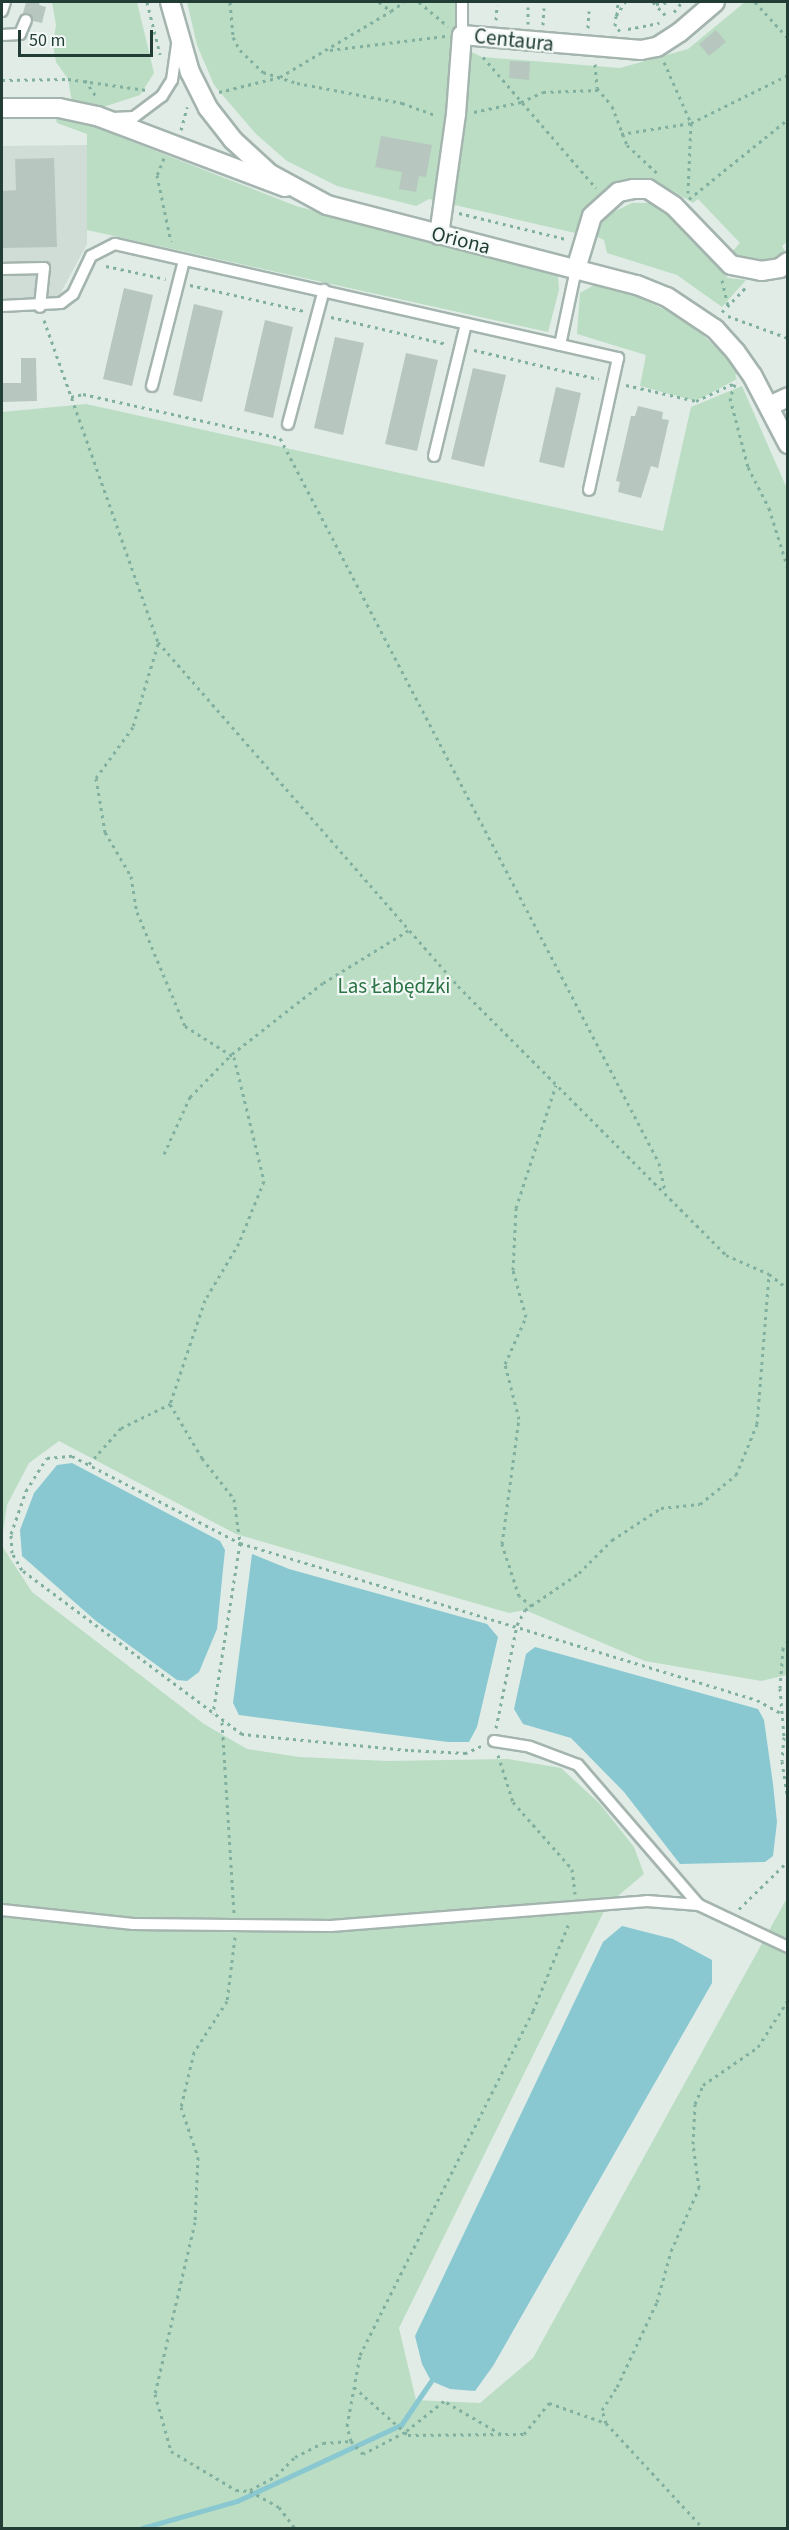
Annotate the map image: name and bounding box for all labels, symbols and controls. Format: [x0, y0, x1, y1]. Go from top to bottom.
scale bar [21, 18, 156, 56]
street label: Centaura [473, 23, 555, 57]
text: 50 m [29, 28, 65, 53]
street label: Oriona [429, 221, 493, 259]
park label: Las Łabędzki [337, 973, 451, 999]

